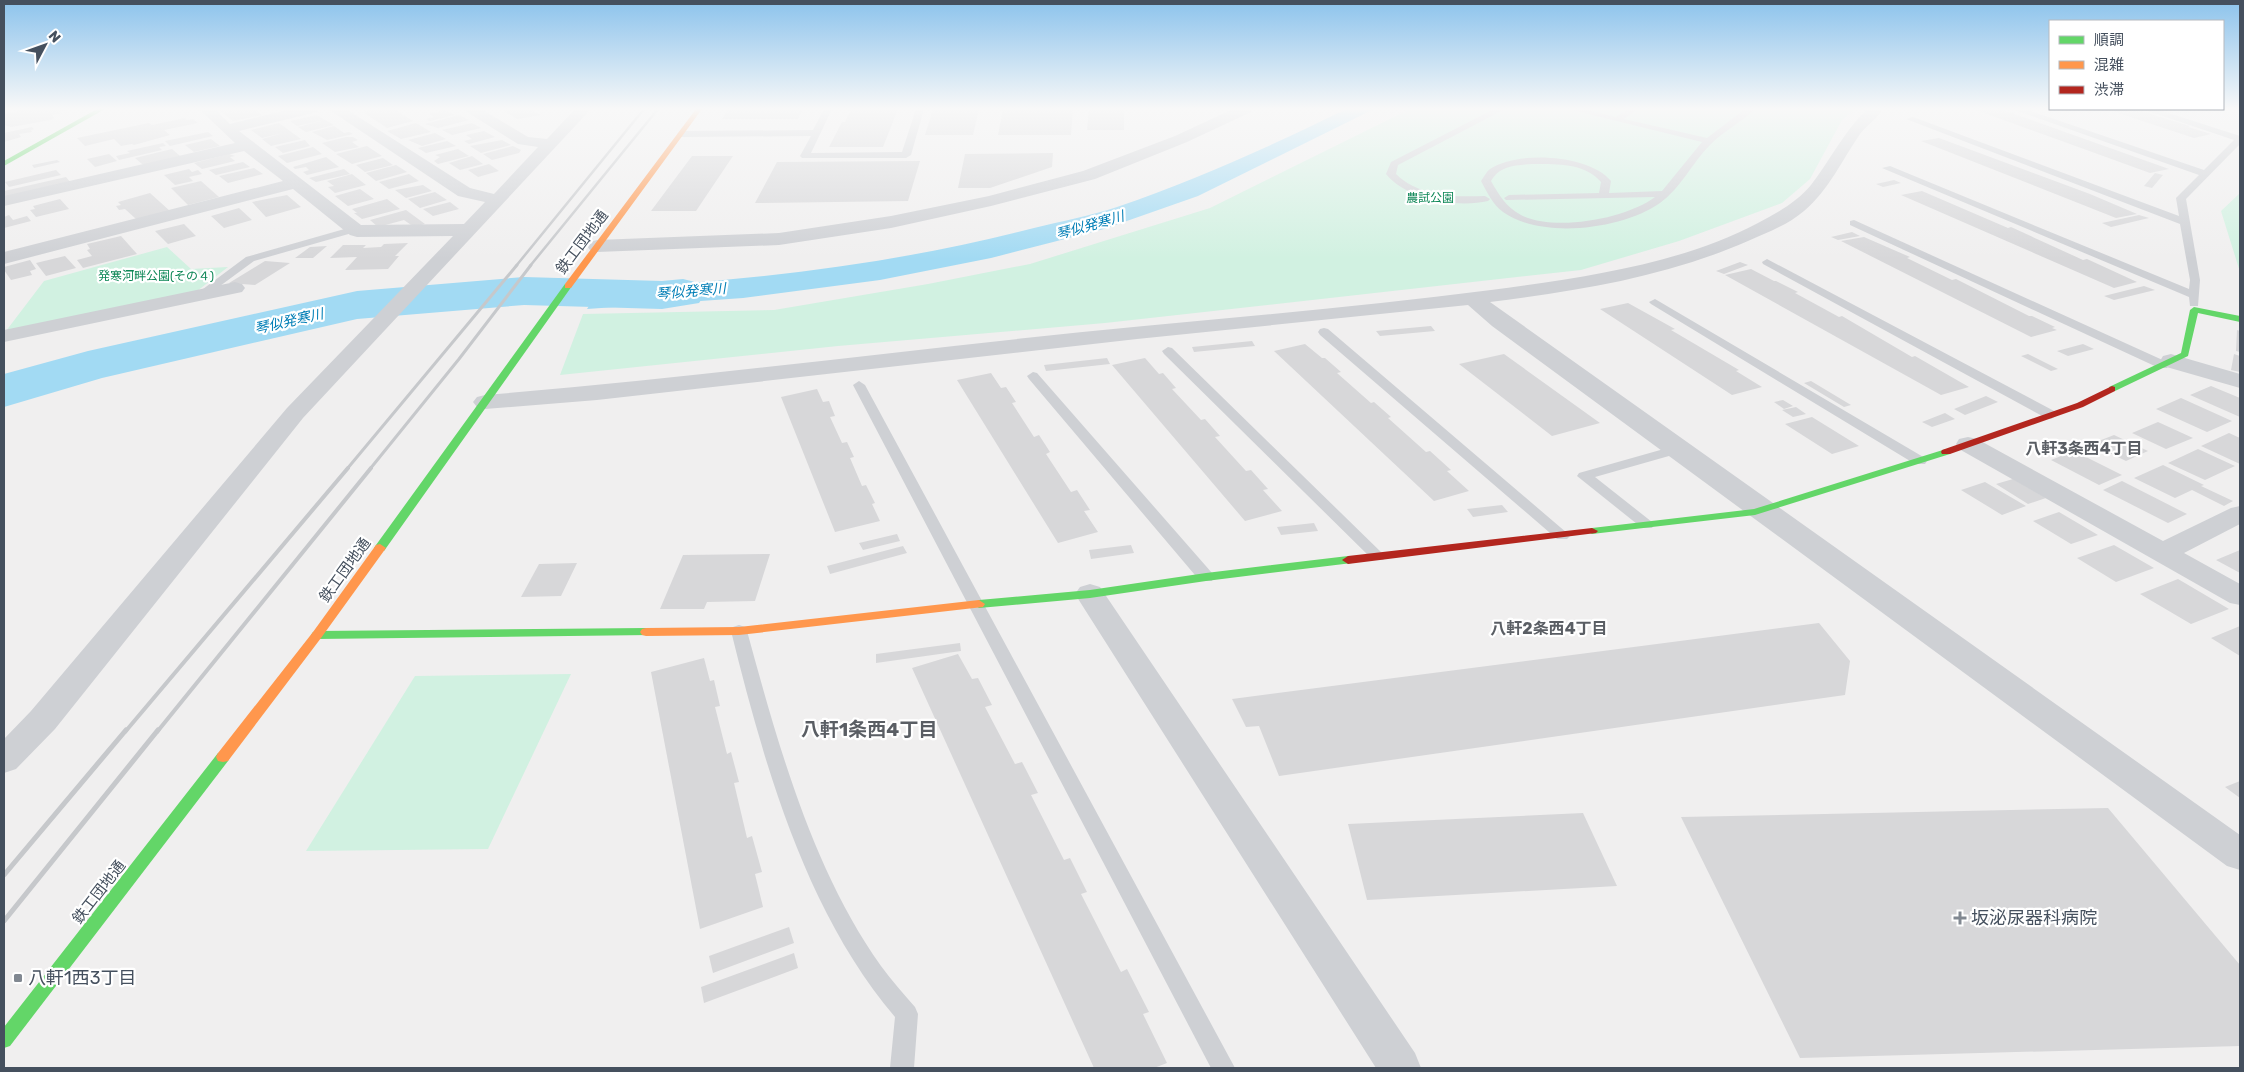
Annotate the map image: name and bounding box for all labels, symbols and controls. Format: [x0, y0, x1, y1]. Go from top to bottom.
north arrow [20, 20, 70, 70]
legend [2049, 20, 2224, 110]
text: N [45, 27, 64, 46]
text: 順調 [2094, 31, 2124, 49]
text: 混雑 [2094, 56, 2124, 74]
text: 渋滞 [2094, 81, 2124, 99]
park label: 農試公園 [1406, 191, 1454, 205]
street label: 鉄工団地通 [552, 207, 612, 277]
water label: 琴似発寒川 [1054, 207, 1128, 243]
park label: 発寒河畔公園(その４) [98, 269, 214, 283]
water label: 琴似発寒川 [655, 280, 729, 303]
water label: 琴似発寒川 [253, 305, 327, 338]
district label: 八軒3条西4丁目 [2025, 439, 2143, 458]
street label: 鉄工団地通 [316, 534, 374, 606]
district label: 八軒2条西4丁目 [1490, 619, 1608, 638]
district label: 八軒1条西4丁目 [801, 718, 937, 741]
street label: 鉄工団地通 [69, 857, 129, 927]
place label: 坂泌尿器科病院 [1971, 907, 2097, 929]
marker: 坂泌尿器科病院 [1953, 911, 1967, 925]
place label: 八軒1西3丁目 [28, 967, 137, 989]
marker: 八軒1西3丁目 [12, 972, 24, 984]

